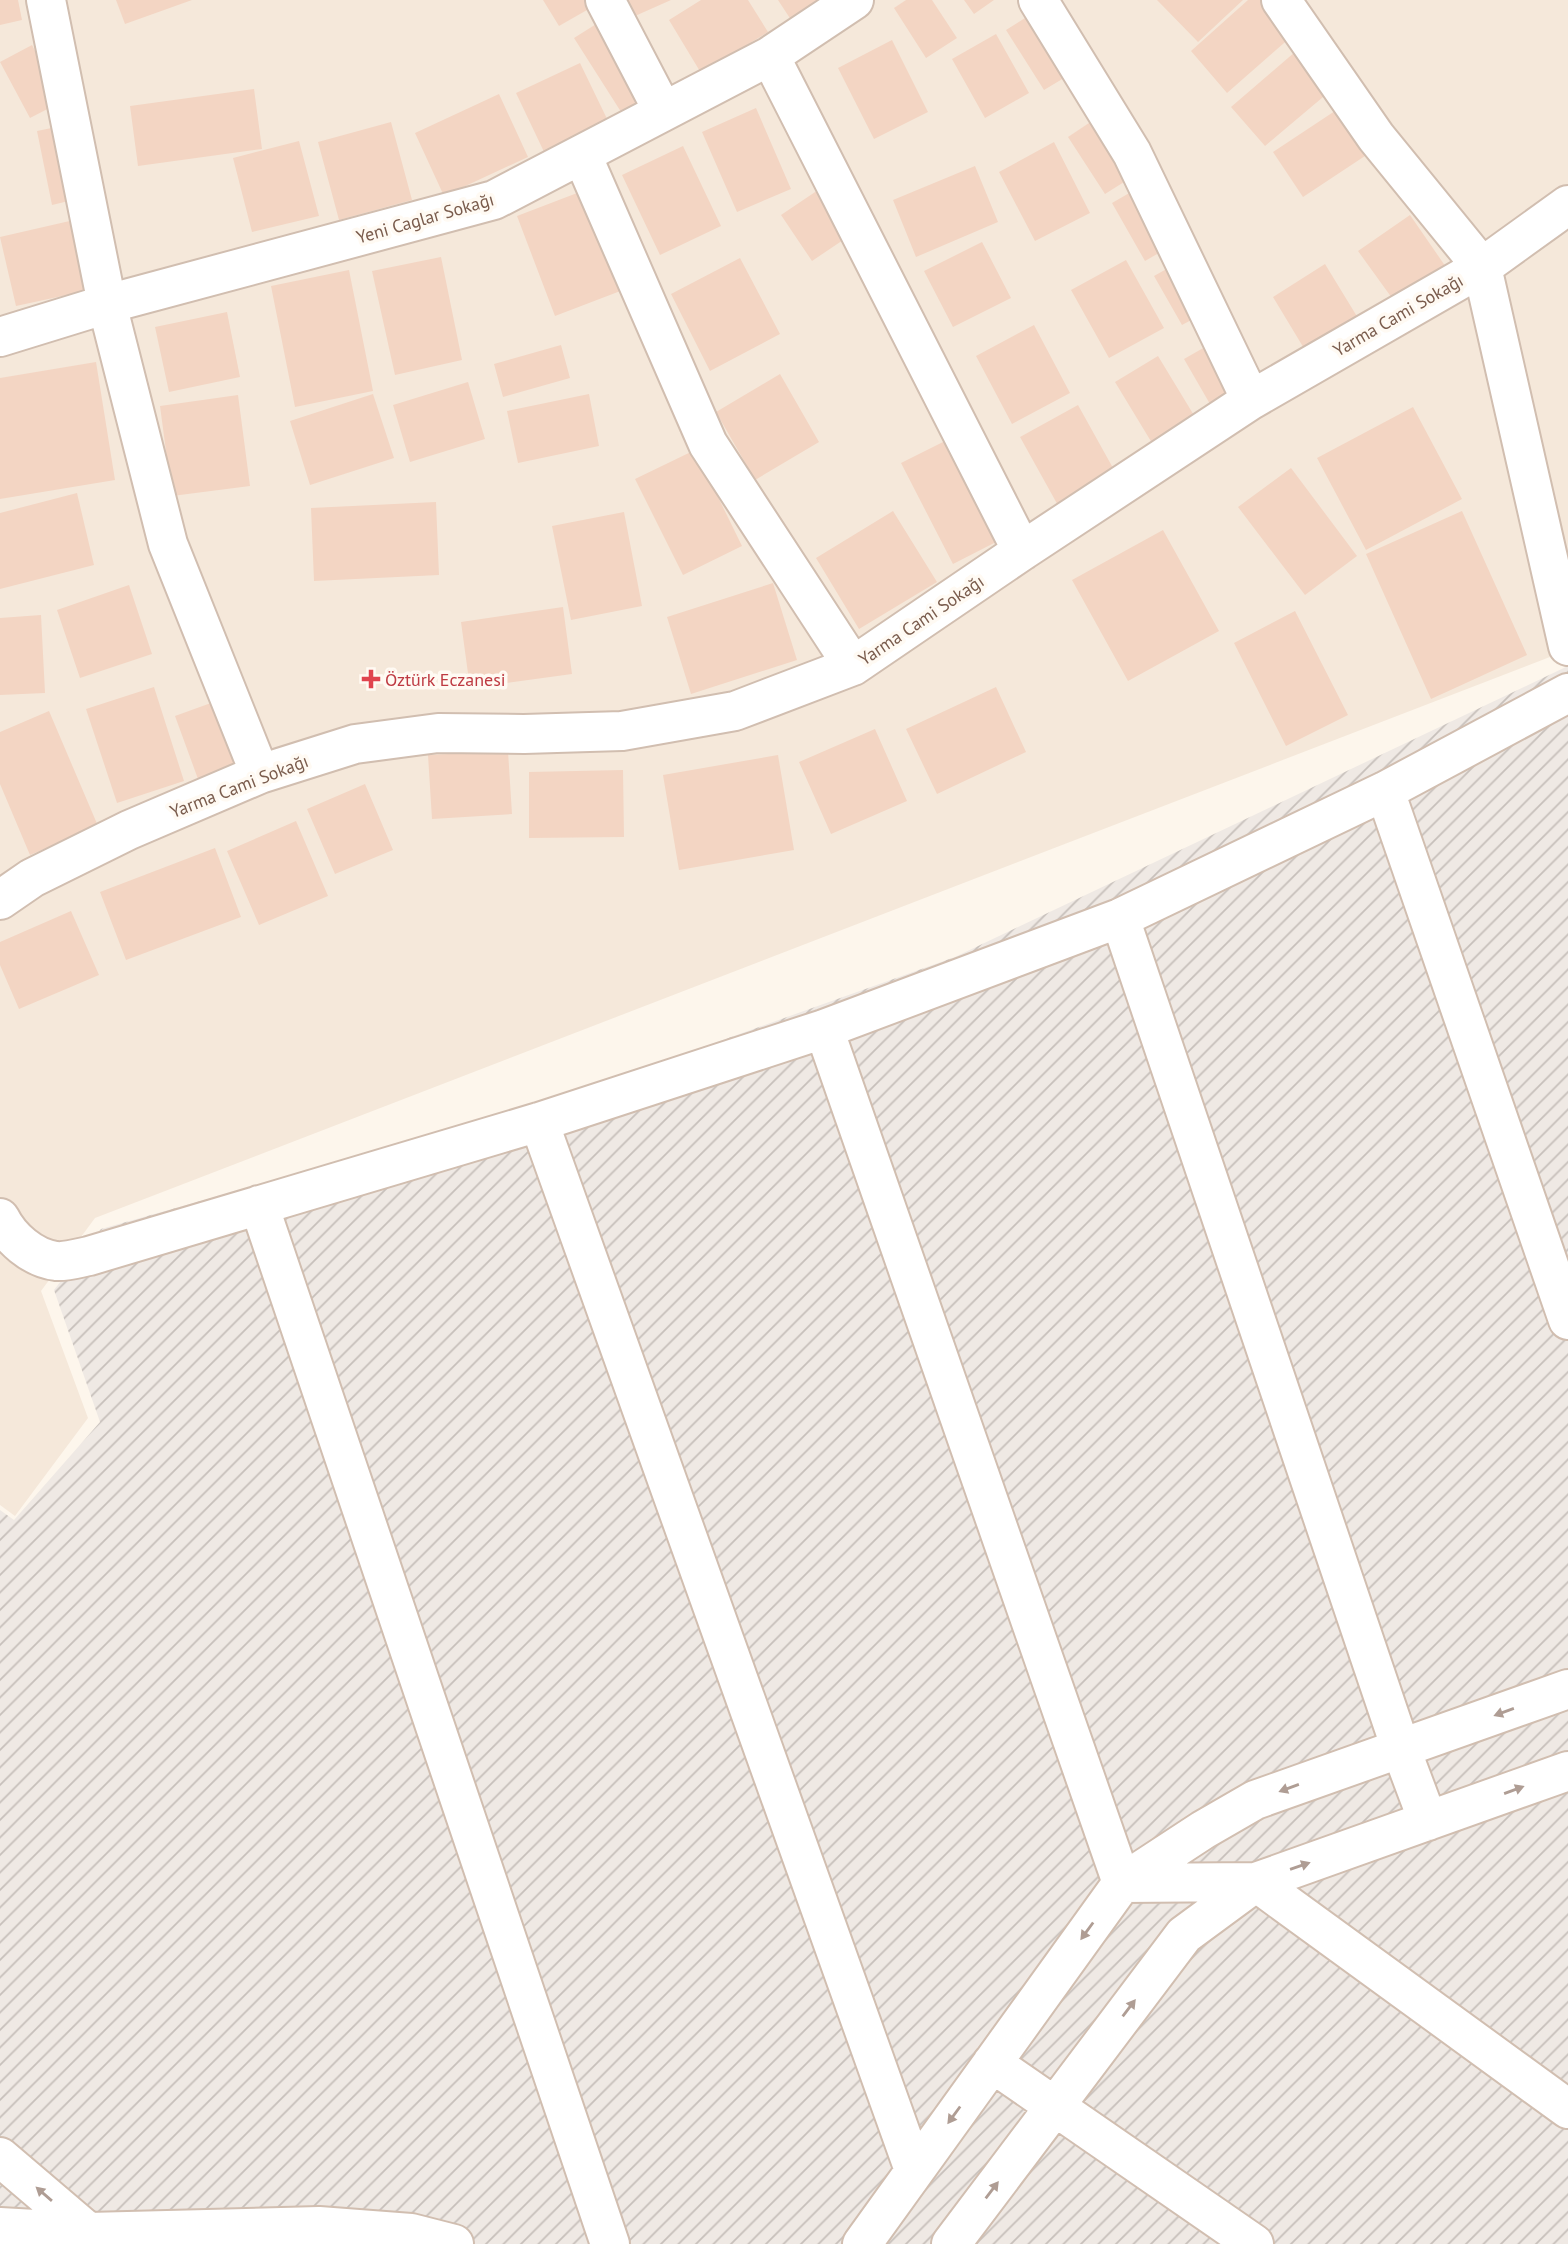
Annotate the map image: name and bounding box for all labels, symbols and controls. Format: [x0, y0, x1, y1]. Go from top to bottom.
street label: Yeni Caglar Sokağı [354, 187, 496, 249]
street label: Yarma Cami Sokağı [1329, 268, 1467, 362]
street label: Yarma Cami Sokağı [854, 569, 988, 671]
place label: Öztürk Eczanesi [385, 668, 506, 691]
marker: Öztürk Eczanesi [363, 671, 379, 687]
street label: Yarma Cami Sokağı [166, 749, 312, 823]
one-way arrow [1493, 1707, 1514, 1718]
one-way arrow [1279, 1783, 1300, 1794]
one-way arrow [1504, 1784, 1525, 1795]
one-way arrow [1290, 1860, 1311, 1871]
one-way arrow [1081, 1922, 1095, 1940]
one-way arrow [1122, 1999, 1136, 2017]
one-way arrow [947, 2106, 961, 2124]
one-way arrow [985, 2181, 1000, 2199]
one-way arrow [35, 2186, 53, 2202]

